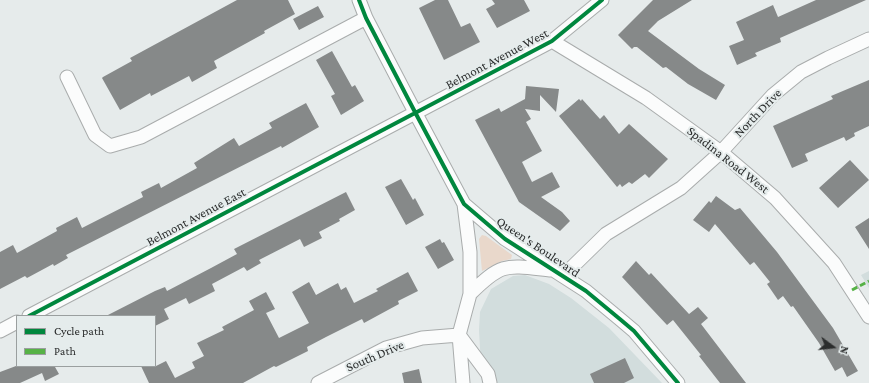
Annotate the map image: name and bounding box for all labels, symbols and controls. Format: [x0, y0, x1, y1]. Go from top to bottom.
street label: Belmont Avenue West [443, 25, 551, 93]
street label: North Drive [731, 85, 785, 141]
street label: Spadina Road West [684, 123, 772, 197]
street label: Belmont Avenue East [144, 184, 248, 250]
street label: Queen's Boulevard [493, 213, 583, 281]
legend [16, 315, 156, 367]
text: Cycle path [54, 324, 104, 338]
north arrow [813, 327, 853, 367]
street label: South Drive [344, 337, 406, 375]
text: Path [54, 344, 76, 358]
text: N [838, 345, 851, 355]

